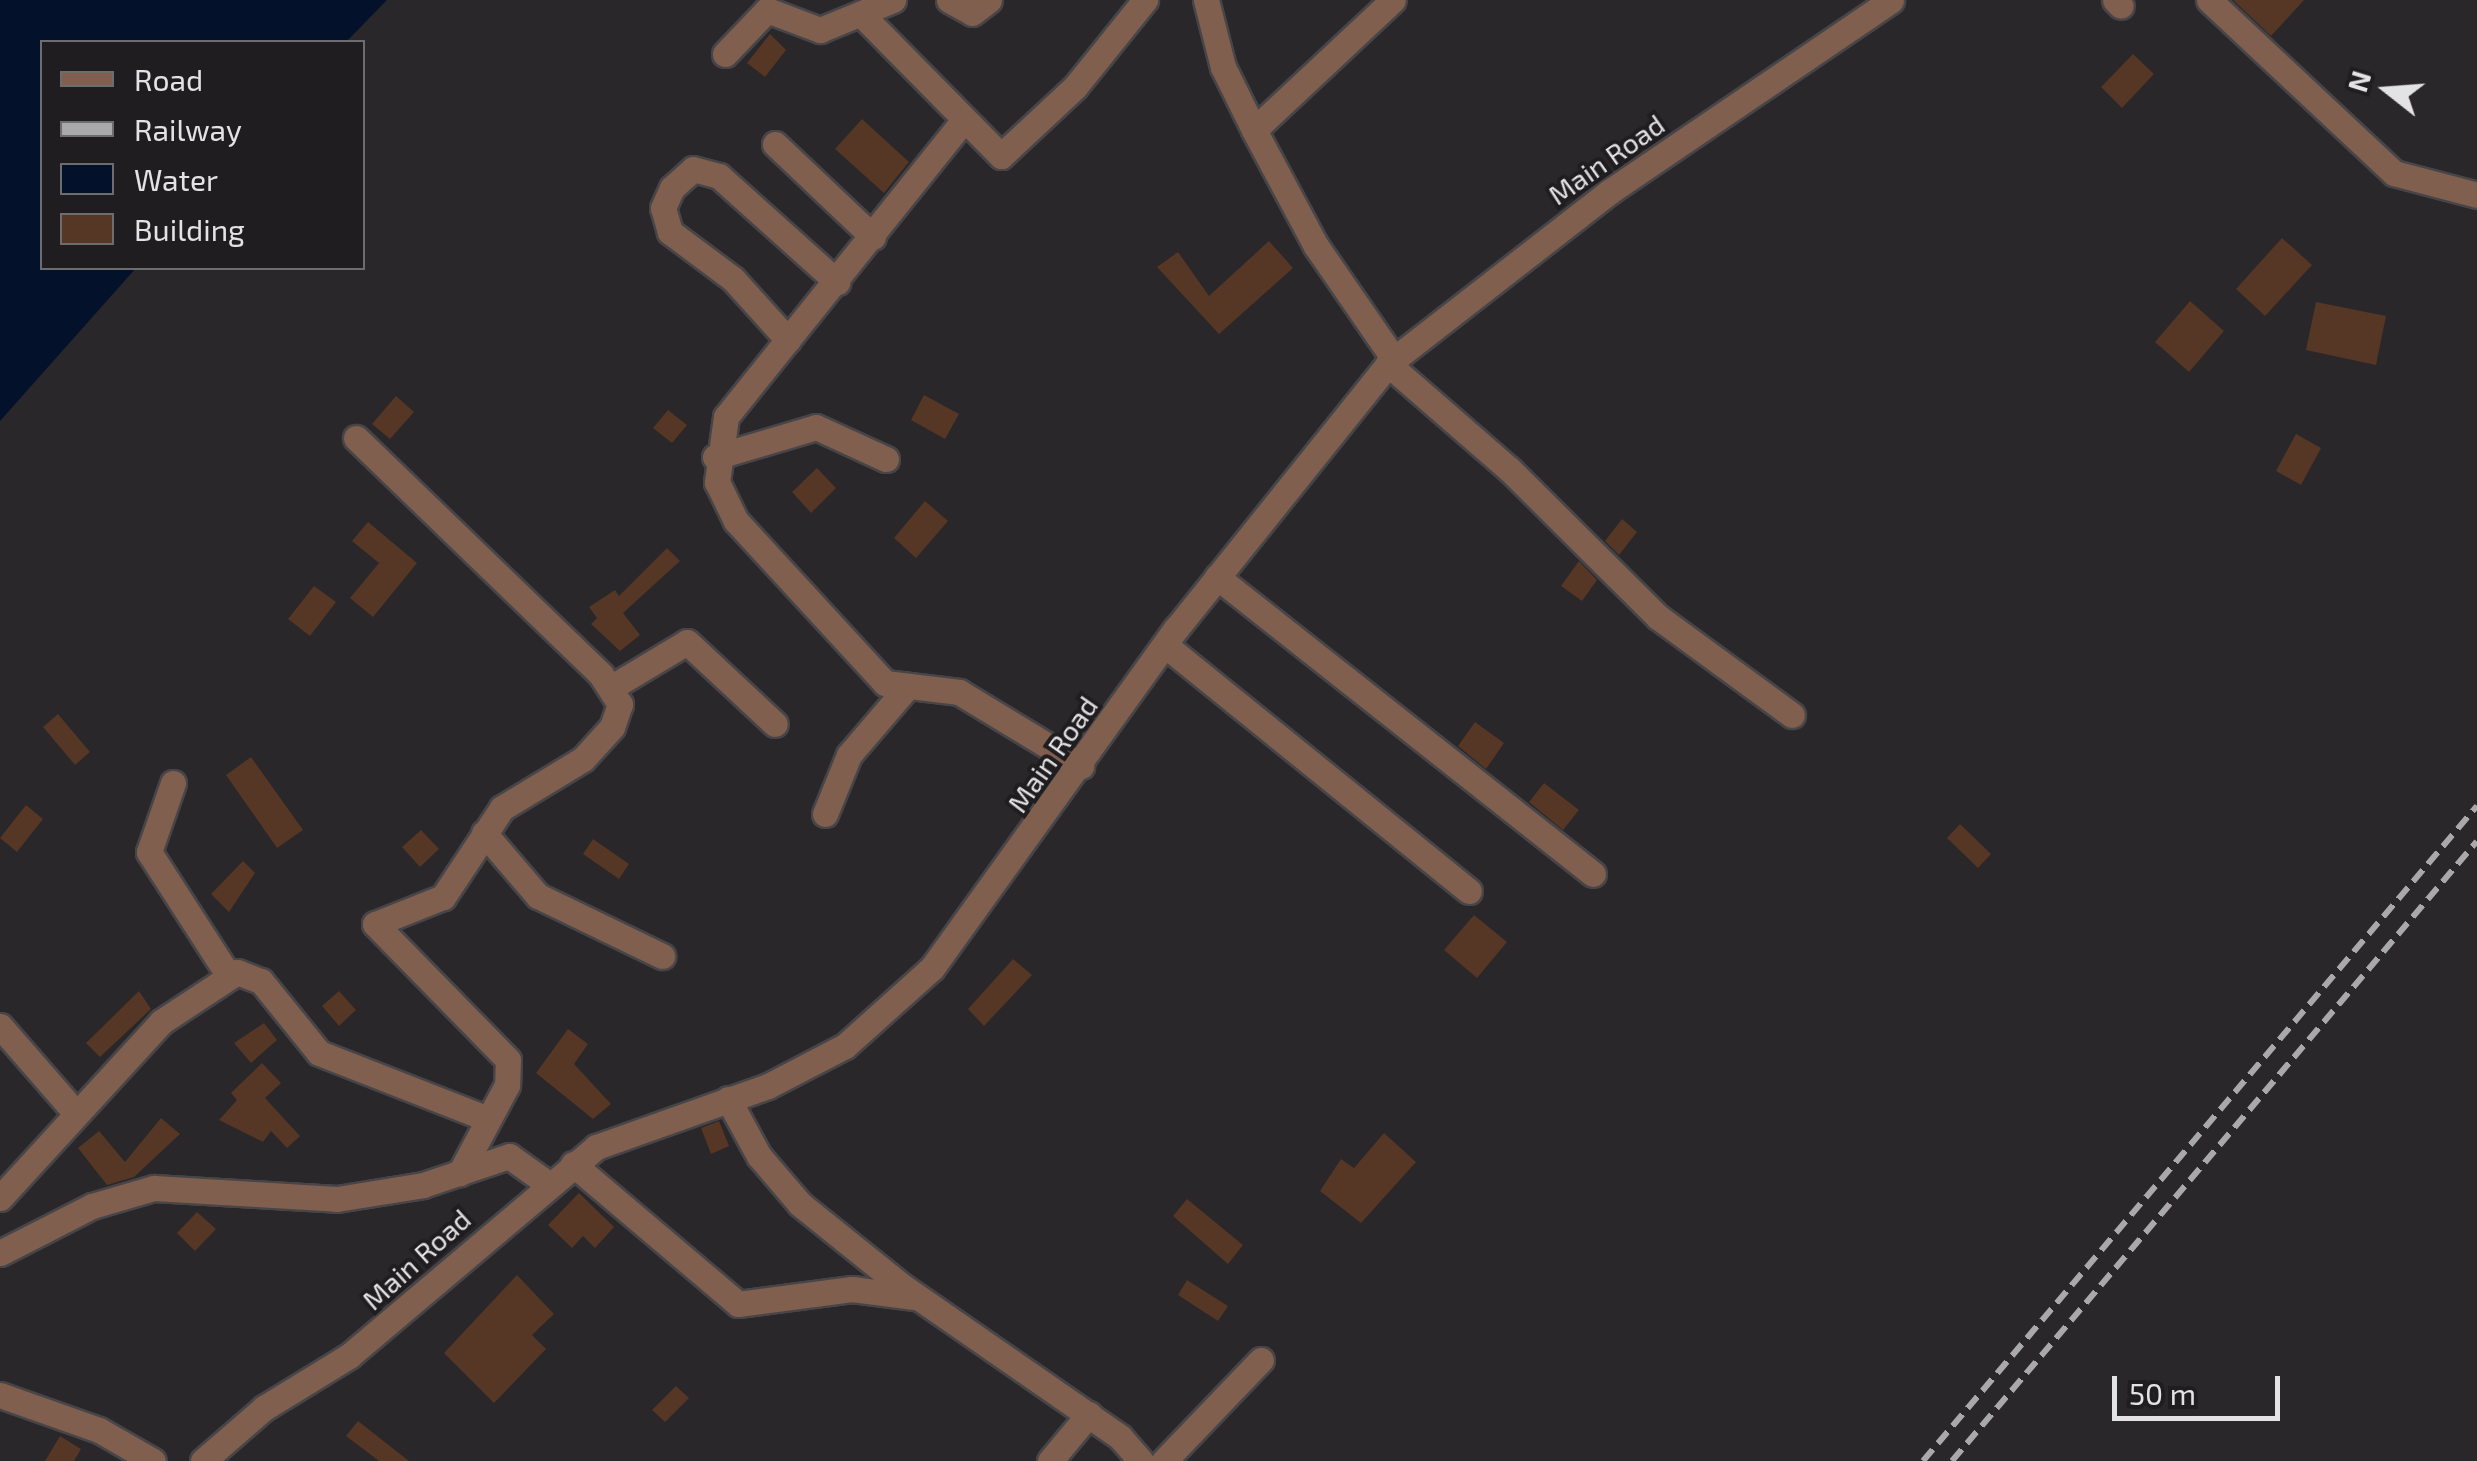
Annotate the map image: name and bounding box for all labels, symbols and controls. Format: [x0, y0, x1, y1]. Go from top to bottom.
legend [40, 40, 365, 270]
north arrow [2337, 40, 2437, 140]
text: Road [134, 61, 203, 97]
text: N [2339, 67, 2378, 96]
street label: Main Road [1542, 107, 1670, 211]
text: Railway [134, 111, 242, 147]
text: Water [134, 161, 218, 197]
text: Building [134, 211, 245, 247]
street label: Main Road [1000, 690, 1104, 818]
street label: Main Road [355, 1202, 477, 1316]
scale bar [2117, 1356, 2284, 1418]
text: 50 m [2129, 1375, 2196, 1411]

